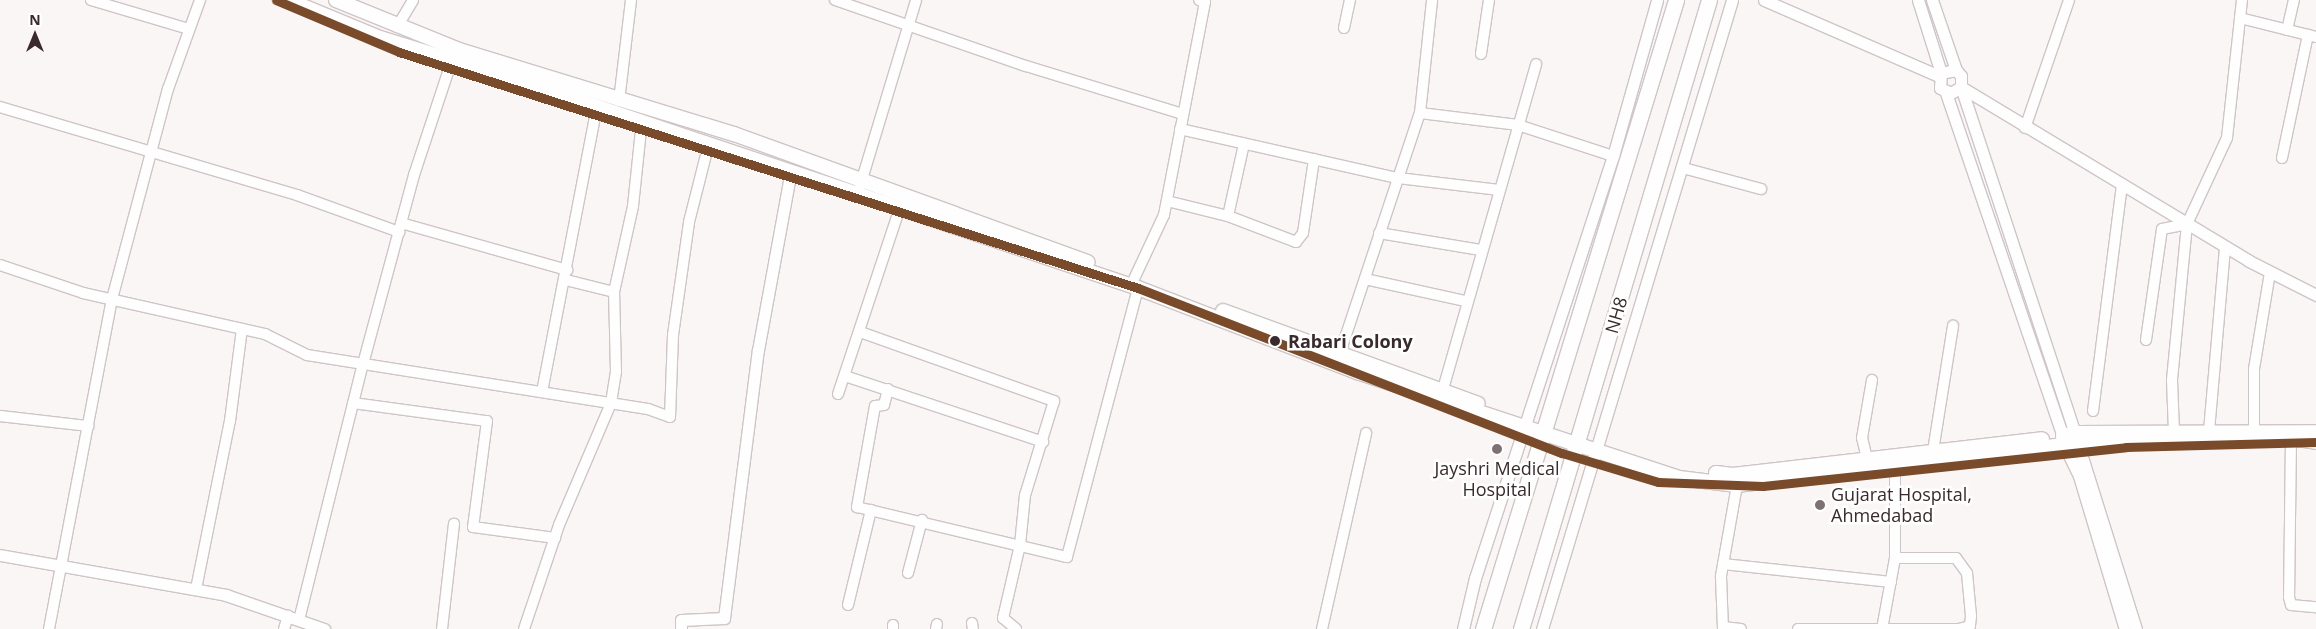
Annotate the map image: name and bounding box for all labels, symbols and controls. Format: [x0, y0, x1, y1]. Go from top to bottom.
north arrow [10, 10, 60, 60]
text: N [29, 10, 41, 29]
street label: NH8 [1601, 294, 1631, 336]
place label: Rabari Colony [1288, 330, 1413, 352]
marker: Rabari Colony [1266, 332, 1284, 350]
marker: Jayshri Medical Hospital [1490, 442, 1504, 456]
place label: Jayshri Medical Hospital [1434, 458, 1560, 500]
place label: Gujarat Hospital, Ahmedabad [1831, 484, 1972, 526]
marker: Gujarat Hospital, Ahmedabad [1813, 498, 1827, 512]

